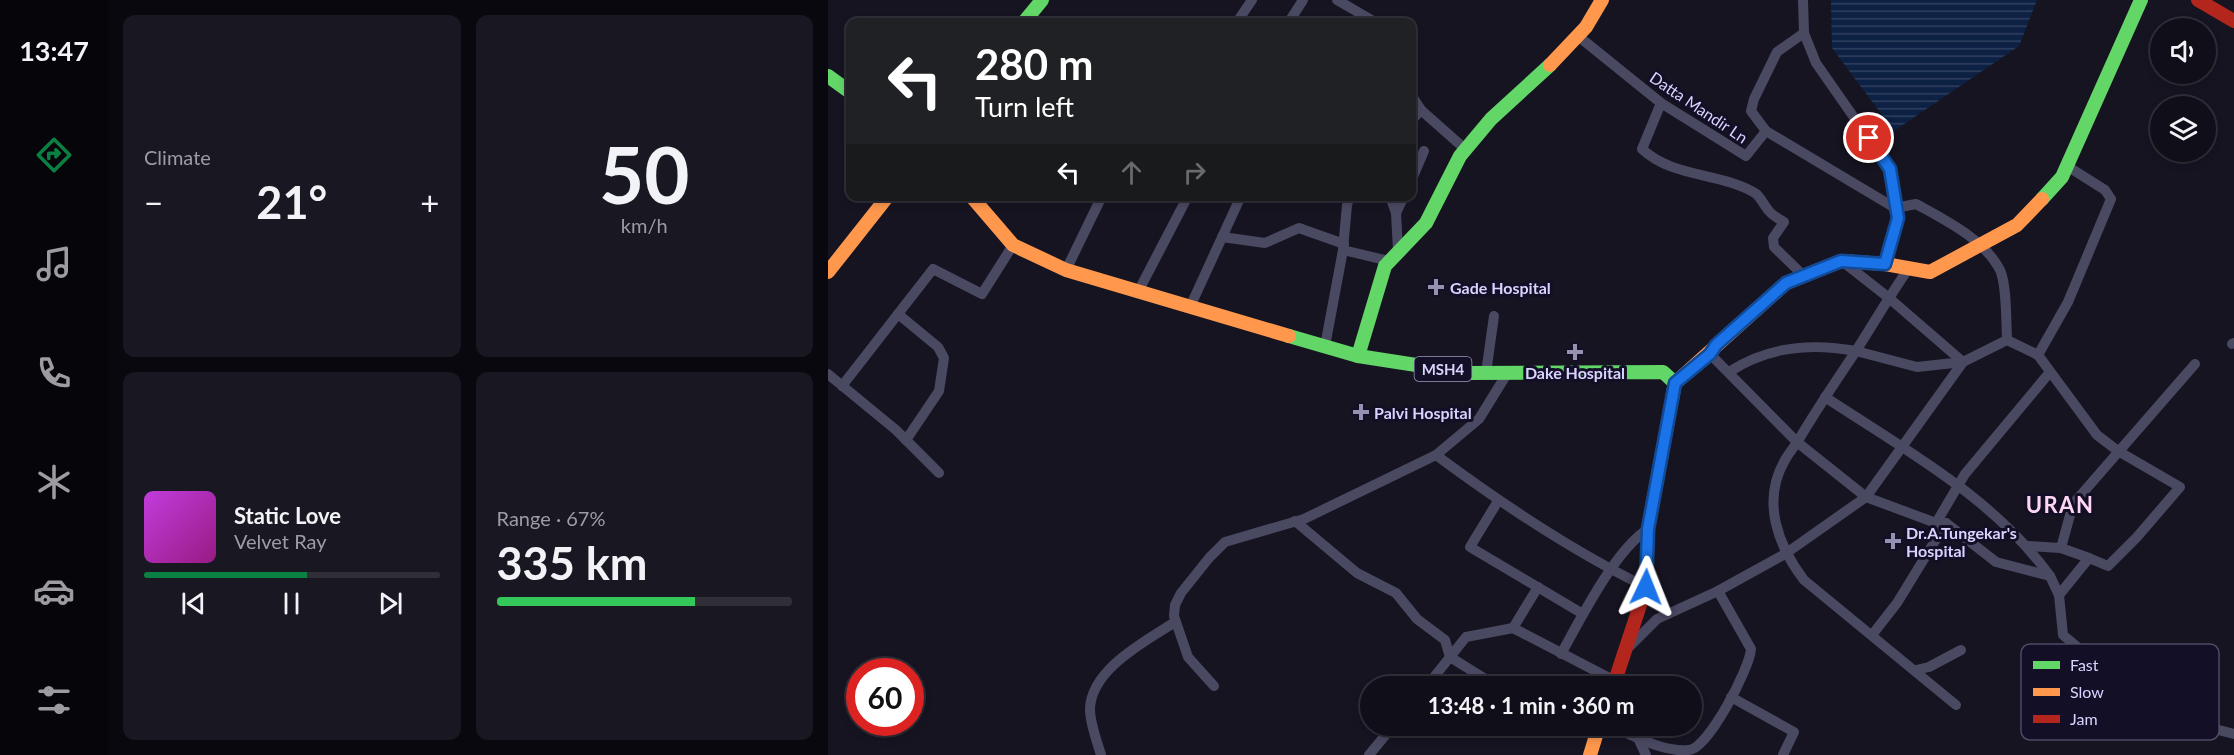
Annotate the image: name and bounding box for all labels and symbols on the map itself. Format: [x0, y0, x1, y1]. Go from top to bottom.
street label: Datta Mandir Ln [1647, 67, 1751, 147]
pin [1843, 112, 1894, 163]
marker: Gade Hospital [1427, 278, 1445, 296]
place label: Gade Hospital [1450, 278, 1551, 297]
marker: Dake Hospital [1566, 343, 1584, 361]
road number: MSH4 [1414, 357, 1472, 381]
place label: Dake Hospital [1525, 363, 1625, 382]
marker: Palvi Hospital [1352, 403, 1370, 421]
place label: Palvi Hospital [1374, 403, 1472, 422]
district label: URAN [2026, 491, 2094, 518]
place label: Dr.A.Tungekar's Hospital [1906, 523, 2017, 560]
marker: Dr.A.Tungekar's Hospital [1884, 532, 1902, 550]
position arrow [1614, 555, 1678, 619]
legend [2021, 644, 2219, 740]
text: Fast [2070, 655, 2099, 674]
speed limit sign: 60 [846, 658, 924, 736]
text: Slow [2070, 682, 2104, 701]
text: Jam [2070, 709, 2098, 728]

